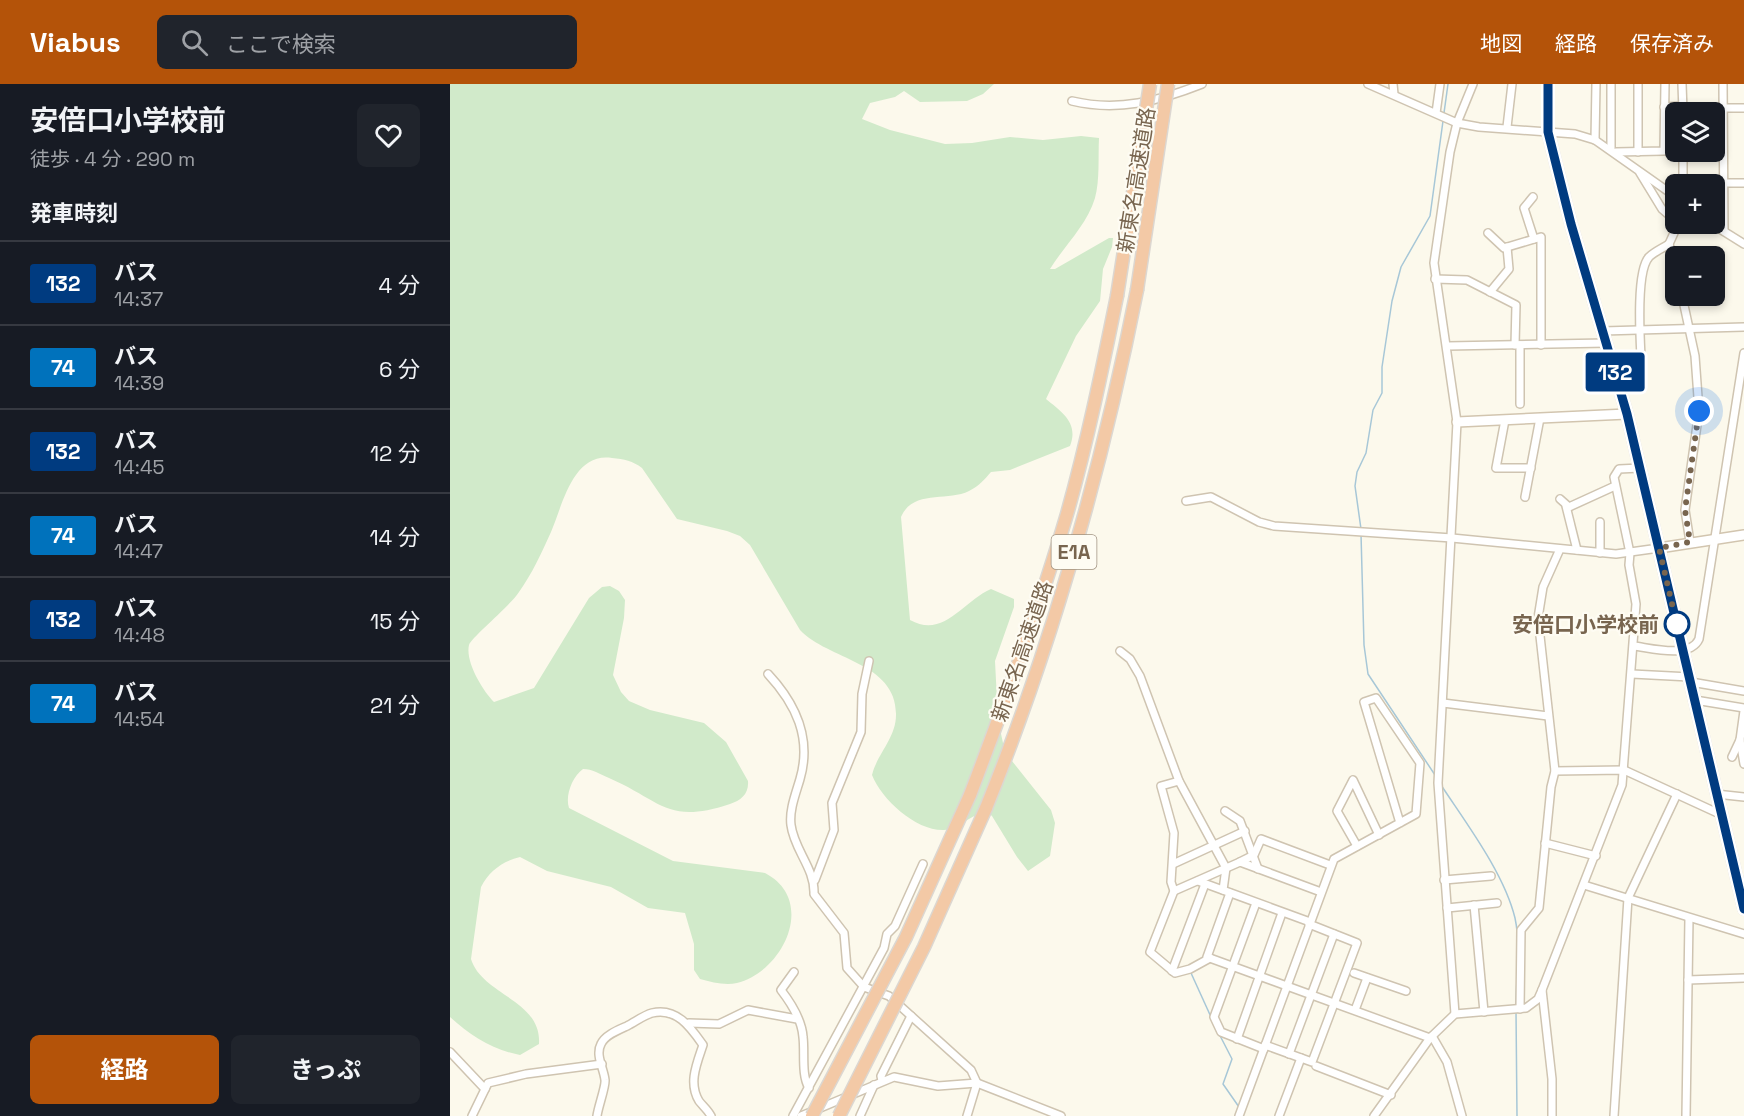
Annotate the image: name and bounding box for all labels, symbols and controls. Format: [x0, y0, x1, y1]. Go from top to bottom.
search box [157, 15, 577, 69]
text: Viabus [30, 24, 121, 60]
icon: search [178, 26, 211, 59]
text: ここで検索 [226, 30, 336, 58]
text: 地図 [1480, 30, 1522, 57]
text: 経路 [1555, 30, 1597, 57]
text: 保存済み [1630, 30, 1714, 57]
text: 安倍口小学校前 [30, 102, 226, 138]
map controls [1665, 102, 1725, 306]
button: layers [1665, 102, 1725, 162]
button: heart [357, 104, 420, 167]
street label: 新東名高速道路 [1111, 105, 1161, 255]
text: 徒歩 · 4 分 · 290 m [30, 146, 195, 172]
button: + [1665, 174, 1725, 234]
text: 発車時刻 [30, 199, 118, 227]
button: − [1665, 246, 1725, 306]
text: バス [114, 258, 158, 286]
text: 132 [46, 270, 80, 297]
text: 4 分 [379, 271, 420, 299]
text: 14:37 [114, 286, 163, 312]
text: バス [114, 342, 158, 370]
line badge: 132 [1580, 352, 1650, 392]
text: 74 [51, 354, 75, 381]
text: 6 分 [379, 355, 420, 383]
text: 132 [1598, 359, 1632, 386]
text: 14:39 [114, 370, 164, 396]
your location [1684, 396, 1714, 426]
text: バス [114, 426, 158, 454]
text: 132 [46, 438, 80, 465]
text: 12 分 [370, 439, 420, 467]
text: 14:45 [114, 454, 164, 480]
text: バス [114, 510, 158, 538]
text: 74 [51, 522, 75, 549]
text: 14 分 [369, 523, 420, 551]
road number: E1A [1052, 535, 1096, 569]
text: 14:47 [114, 538, 163, 564]
street label: 新東名高速道路 [985, 577, 1059, 725]
text: バス [114, 594, 158, 622]
text: 132 [46, 606, 80, 633]
text: 15 分 [370, 607, 420, 635]
place label: 安倍口小学校前 [1512, 611, 1659, 638]
marker: 安倍口小学校前 [1664, 611, 1690, 637]
text: 14:48 [114, 622, 165, 648]
text: バス [114, 678, 158, 706]
text: 74 [51, 690, 75, 717]
text: 21 分 [370, 691, 420, 719]
text: 14:54 [114, 706, 164, 732]
button: 経路 [30, 1035, 219, 1104]
button: きっぷ [231, 1035, 420, 1104]

